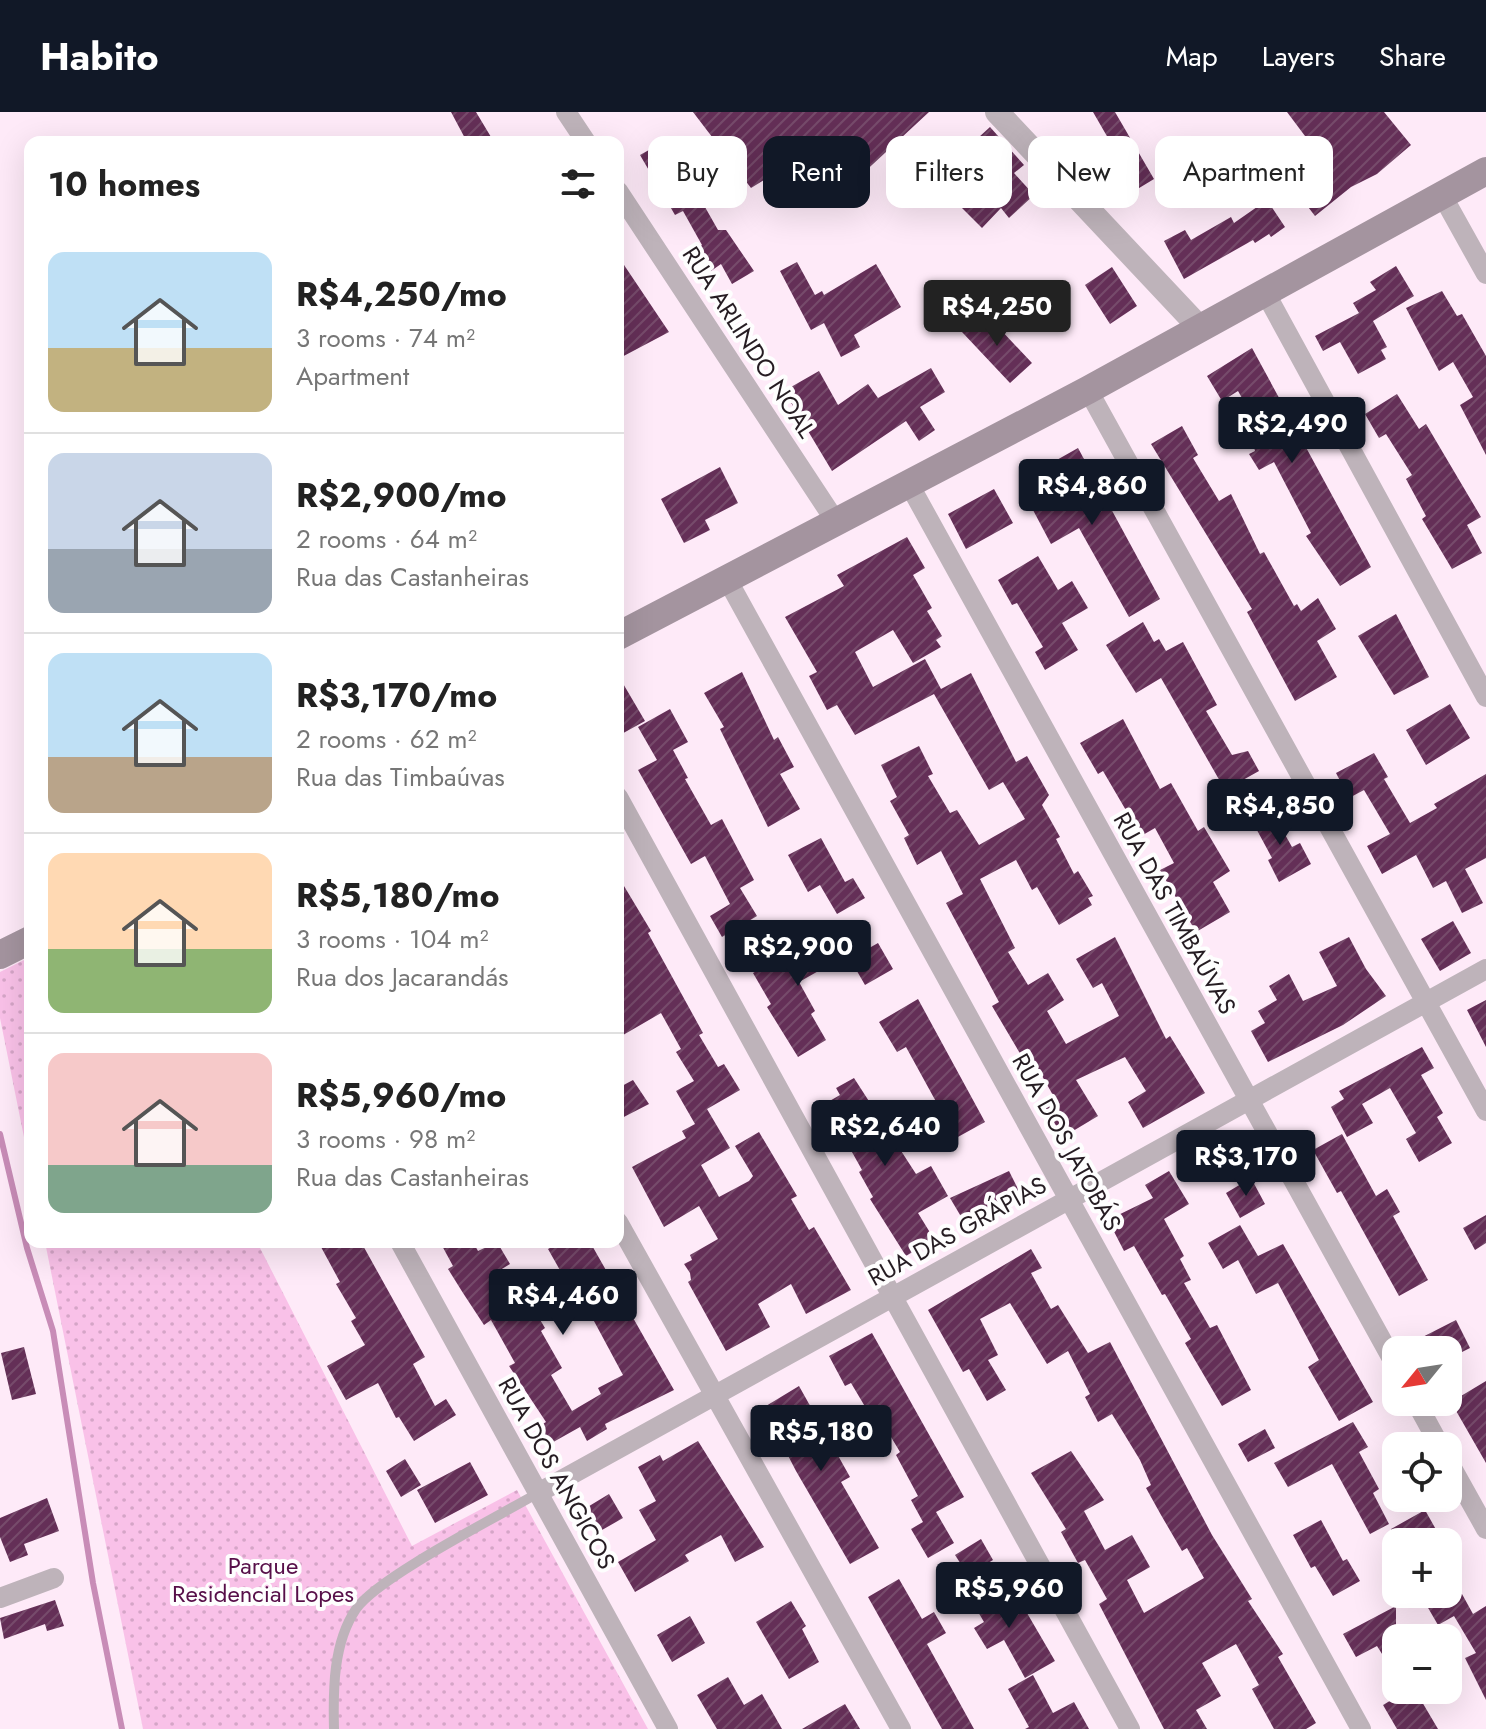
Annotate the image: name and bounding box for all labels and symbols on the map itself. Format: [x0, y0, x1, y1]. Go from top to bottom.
street label: RUA ARLINDO NOAL [674, 239, 824, 445]
pin: R$4,250 [923, 280, 1071, 348]
pin: R$2,490 [1218, 397, 1366, 465]
pin: R$4,860 [1018, 459, 1166, 527]
pin: R$4,850 [1206, 779, 1354, 847]
street label: RUA DAS TIMBAÚVAS [1105, 806, 1245, 1020]
pin: R$2,900 [724, 920, 872, 988]
street label: RUA DOS JATOBÁS [1004, 1047, 1130, 1237]
pin: R$2,640 [811, 1100, 959, 1168]
pin: R$3,170 [1172, 1130, 1320, 1198]
street label: RUA DAS GRÁPIAS [861, 1167, 1053, 1295]
pin: R$4,460 [489, 1269, 637, 1337]
north arrow [1382, 1336, 1462, 1416]
street label: RUA DOS ANGICOS [490, 1371, 624, 1575]
pin: R$5,180 [747, 1405, 895, 1473]
park label: Parque Residencial Lopes [172, 1548, 354, 1611]
pin: R$5,960 [935, 1562, 1083, 1630]

